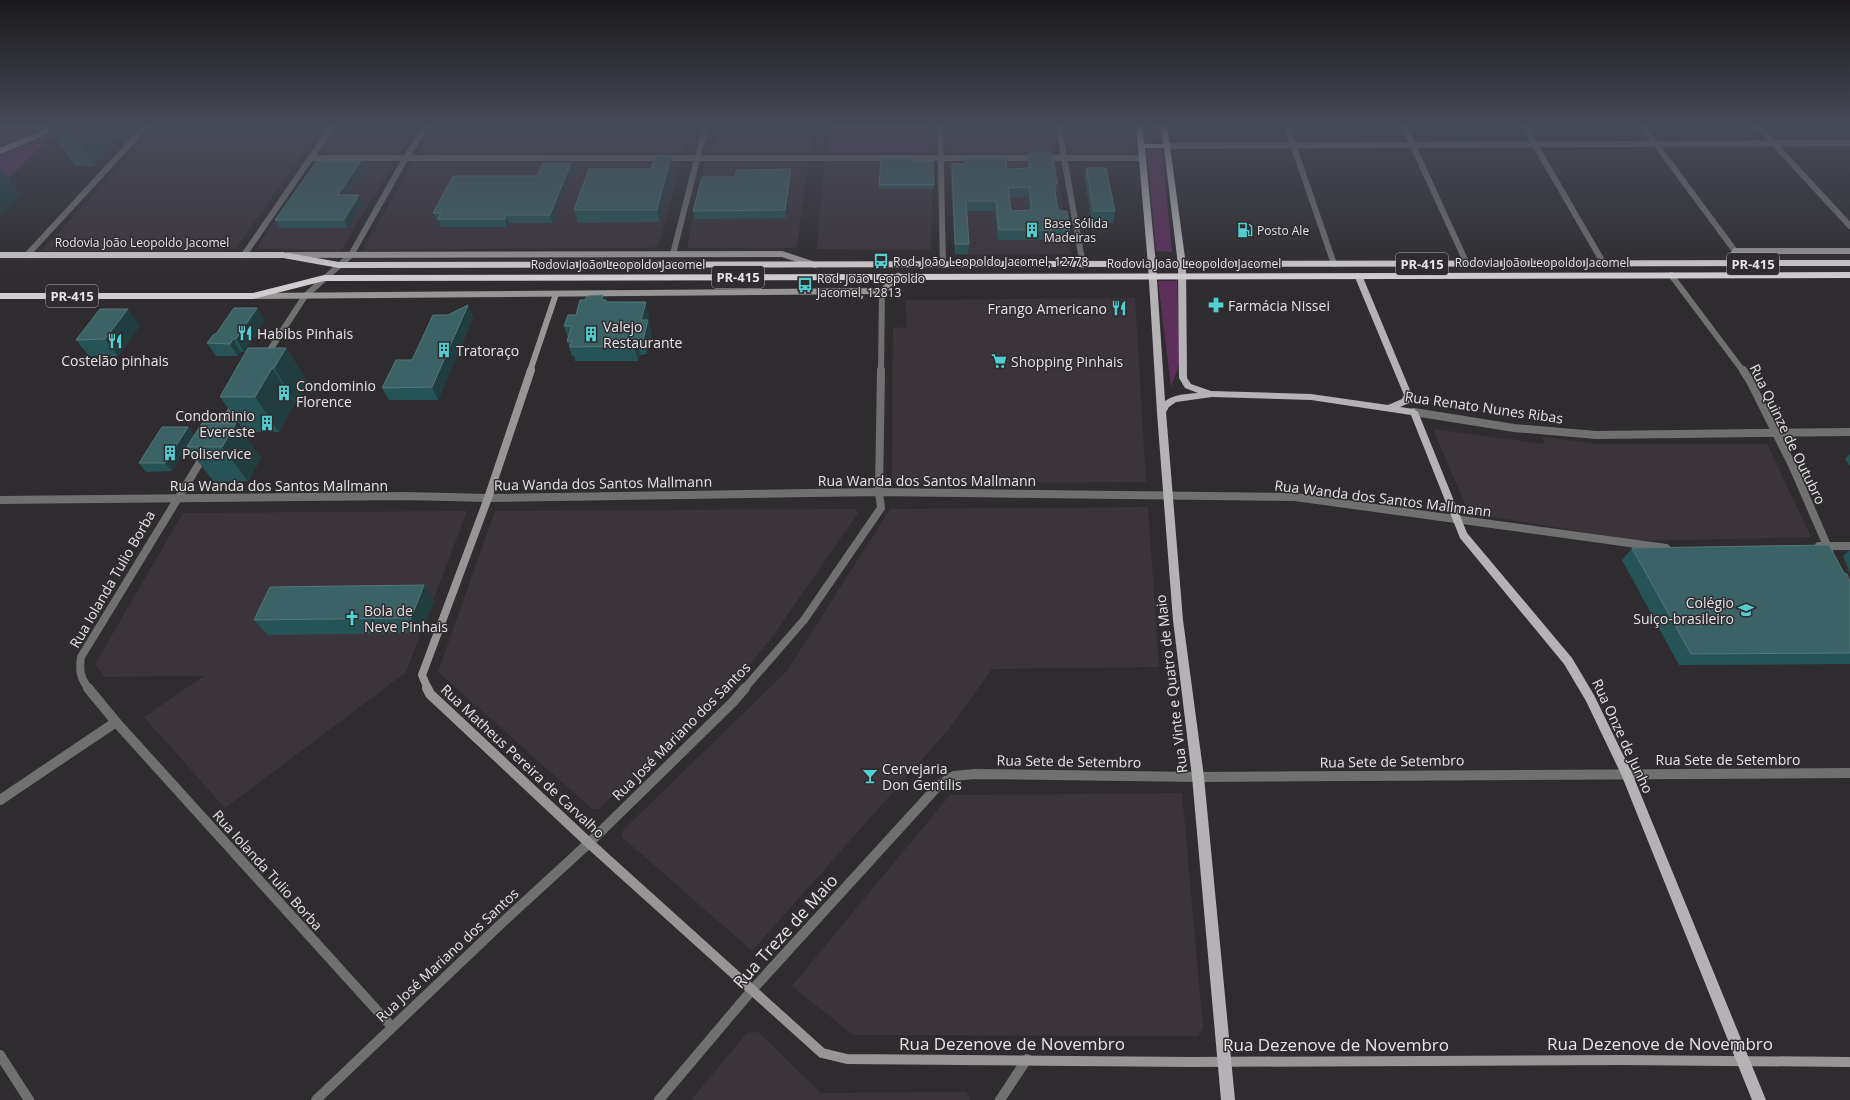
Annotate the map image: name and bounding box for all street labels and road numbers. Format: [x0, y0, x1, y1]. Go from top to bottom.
street label: Rodovia João Leopoldo Jacomel [55, 234, 229, 251]
road number: PR-415 [1396, 253, 1448, 275]
road number: PR-415 [1727, 253, 1779, 275]
street label: Rodovia João Leopoldo Jacomel [1455, 254, 1629, 271]
street label: Rodovia João Leopoldo Jacomel [1107, 255, 1281, 272]
street label: Rodovia João Leopoldo Jacomel [531, 256, 705, 273]
road number: PR-415 [712, 266, 764, 288]
road number: PR-415 [46, 285, 98, 307]
street label: Rua Quinze de Outubro [1746, 361, 1830, 507]
street label: Rua Renato Nunes Ribas [1404, 386, 1565, 428]
street label: Rua Wanda dos Santos Mallmann [818, 471, 1036, 490]
street label: Rua Wanda dos Santos Mallmann [494, 472, 712, 494]
street label: Rua Wanda dos Santos Mallmann [1273, 475, 1493, 521]
street label: Rua Wanda dos Santos Mallmann [170, 476, 388, 495]
street label: Rua Iolanda Tulio Borba [65, 507, 159, 651]
street label: Rua Vinte e Quatro de Maio [1151, 594, 1191, 774]
street label: Rua José Mariano dos Santos [608, 657, 755, 804]
street label: Rua Onze de Junho [1588, 676, 1658, 796]
street label: Rua Matheus Pereira de Carvalho [437, 680, 609, 842]
street label: Rua Sete de Setembro [996, 750, 1142, 772]
street label: Rua Sete de Setembro [1319, 750, 1465, 772]
street label: Rua Sete de Setembro [1656, 750, 1800, 769]
street label: Rua Iolanda Tulio Borba [209, 806, 327, 934]
street label: Rua Treze de Maio [728, 869, 842, 993]
street label: Rua José Mariano dos Santos [372, 884, 523, 1026]
street label: Rua Dezenove de Novembro [899, 1032, 1125, 1055]
street label: Rua Dezenove de Novembro [1547, 1032, 1773, 1055]
street label: Rua Dezenove de Novembro [1223, 1033, 1449, 1056]

